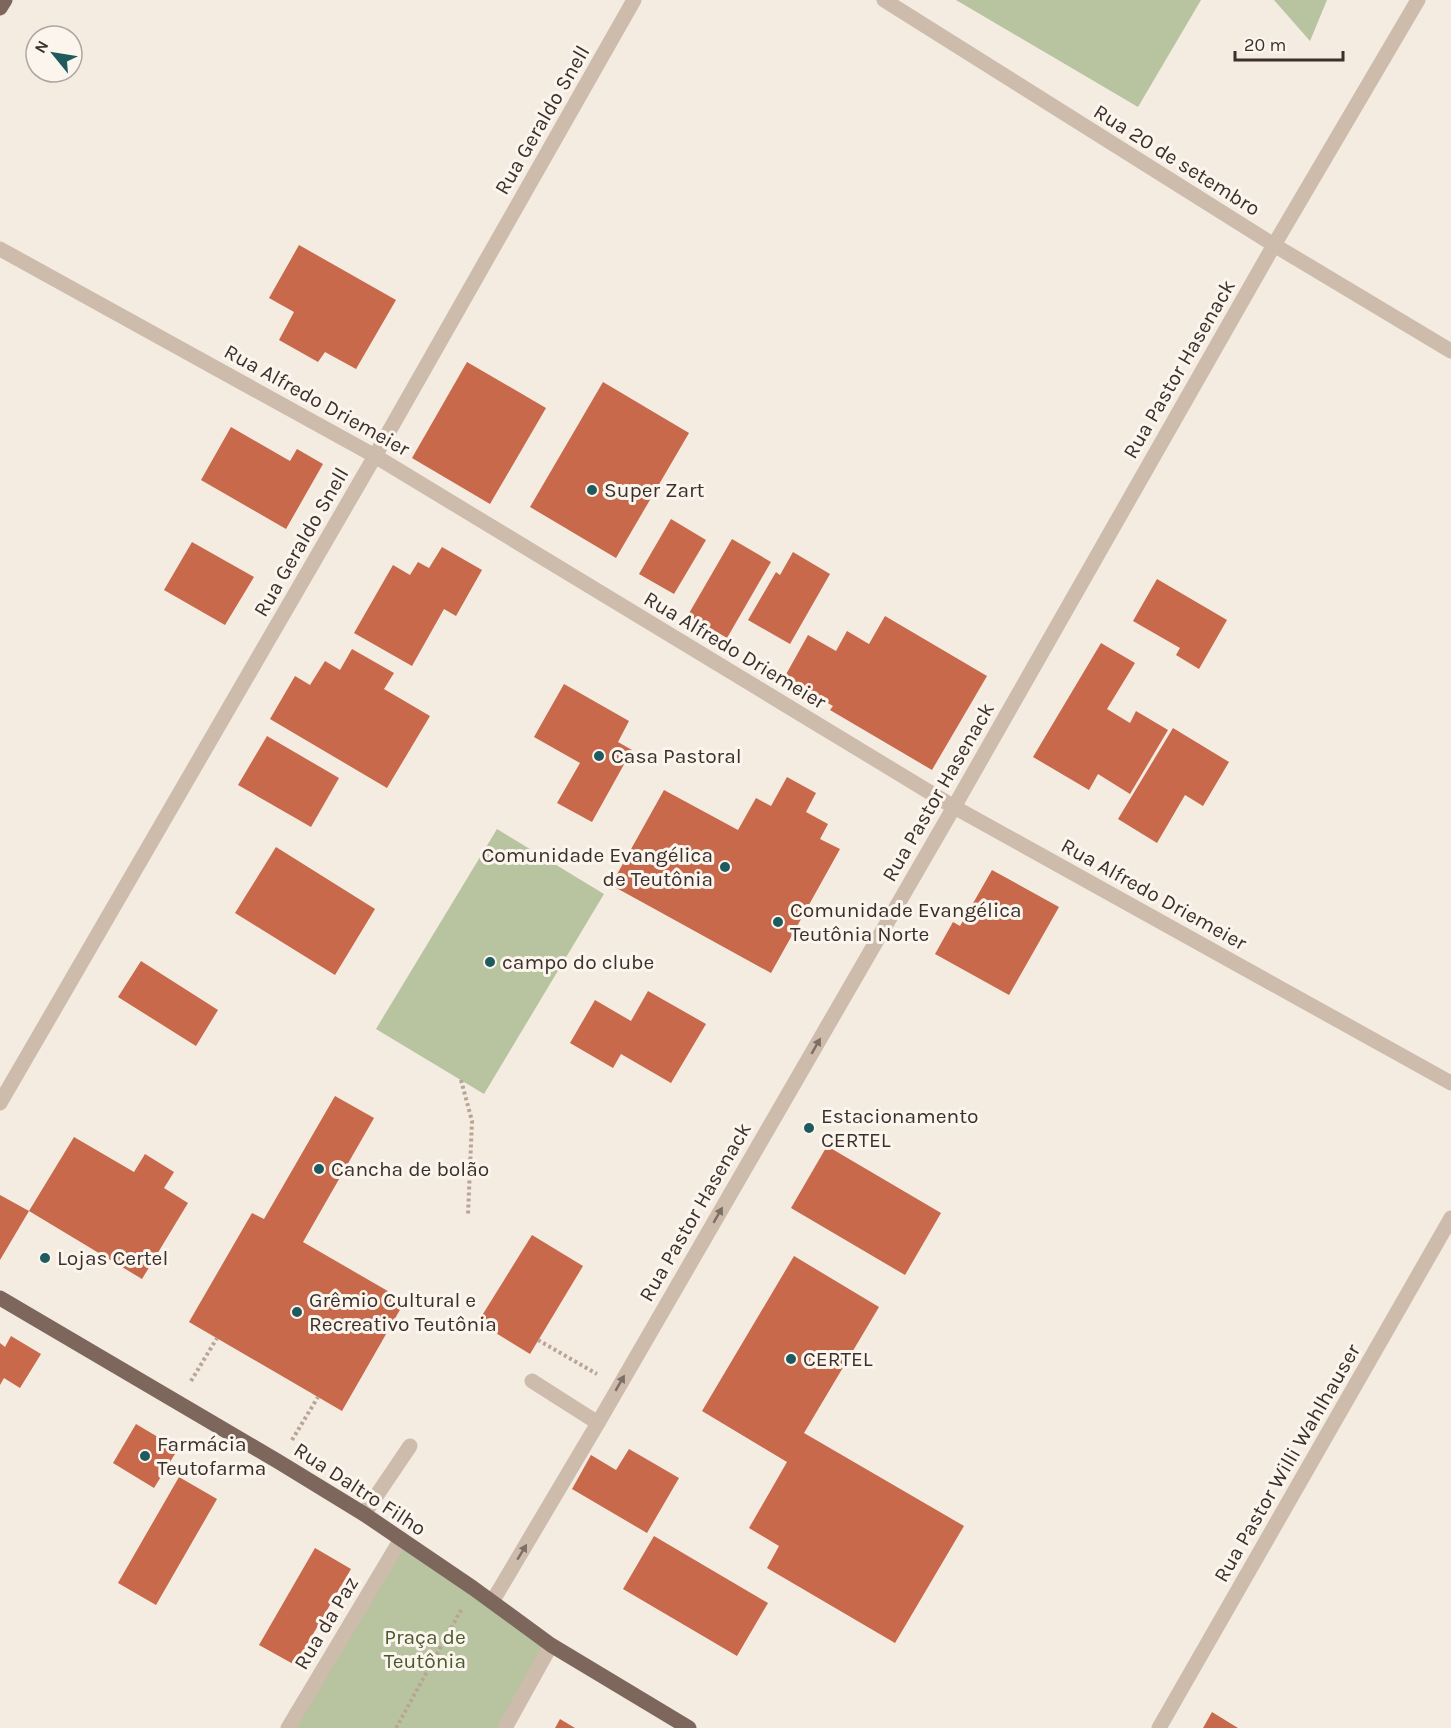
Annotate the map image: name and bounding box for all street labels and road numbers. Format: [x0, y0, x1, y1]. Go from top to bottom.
street label: Rua Geraldo Snell [490, 41, 594, 199]
street label: Rua 20 de setembro [1089, 99, 1265, 221]
street label: Rua Pastor Hasenack [1118, 275, 1240, 463]
street label: Rua Alfredo Driemeier [220, 339, 414, 461]
street label: Rua Geraldo Snell [249, 463, 353, 621]
street label: Rua Alfredo Driemeier [640, 586, 831, 714]
street label: Rua Pastor Hasenack [877, 698, 999, 886]
street label: Rua Alfredo Driemeier [1057, 833, 1251, 955]
street label: Rua Pastor Hasenack [634, 1118, 756, 1306]
street label: Rua Pastor Willi Wahlhauser [1209, 1339, 1365, 1586]
street label: Rua Daltro Filho [289, 1437, 431, 1541]
street label: Rua da Paz [289, 1572, 363, 1674]

